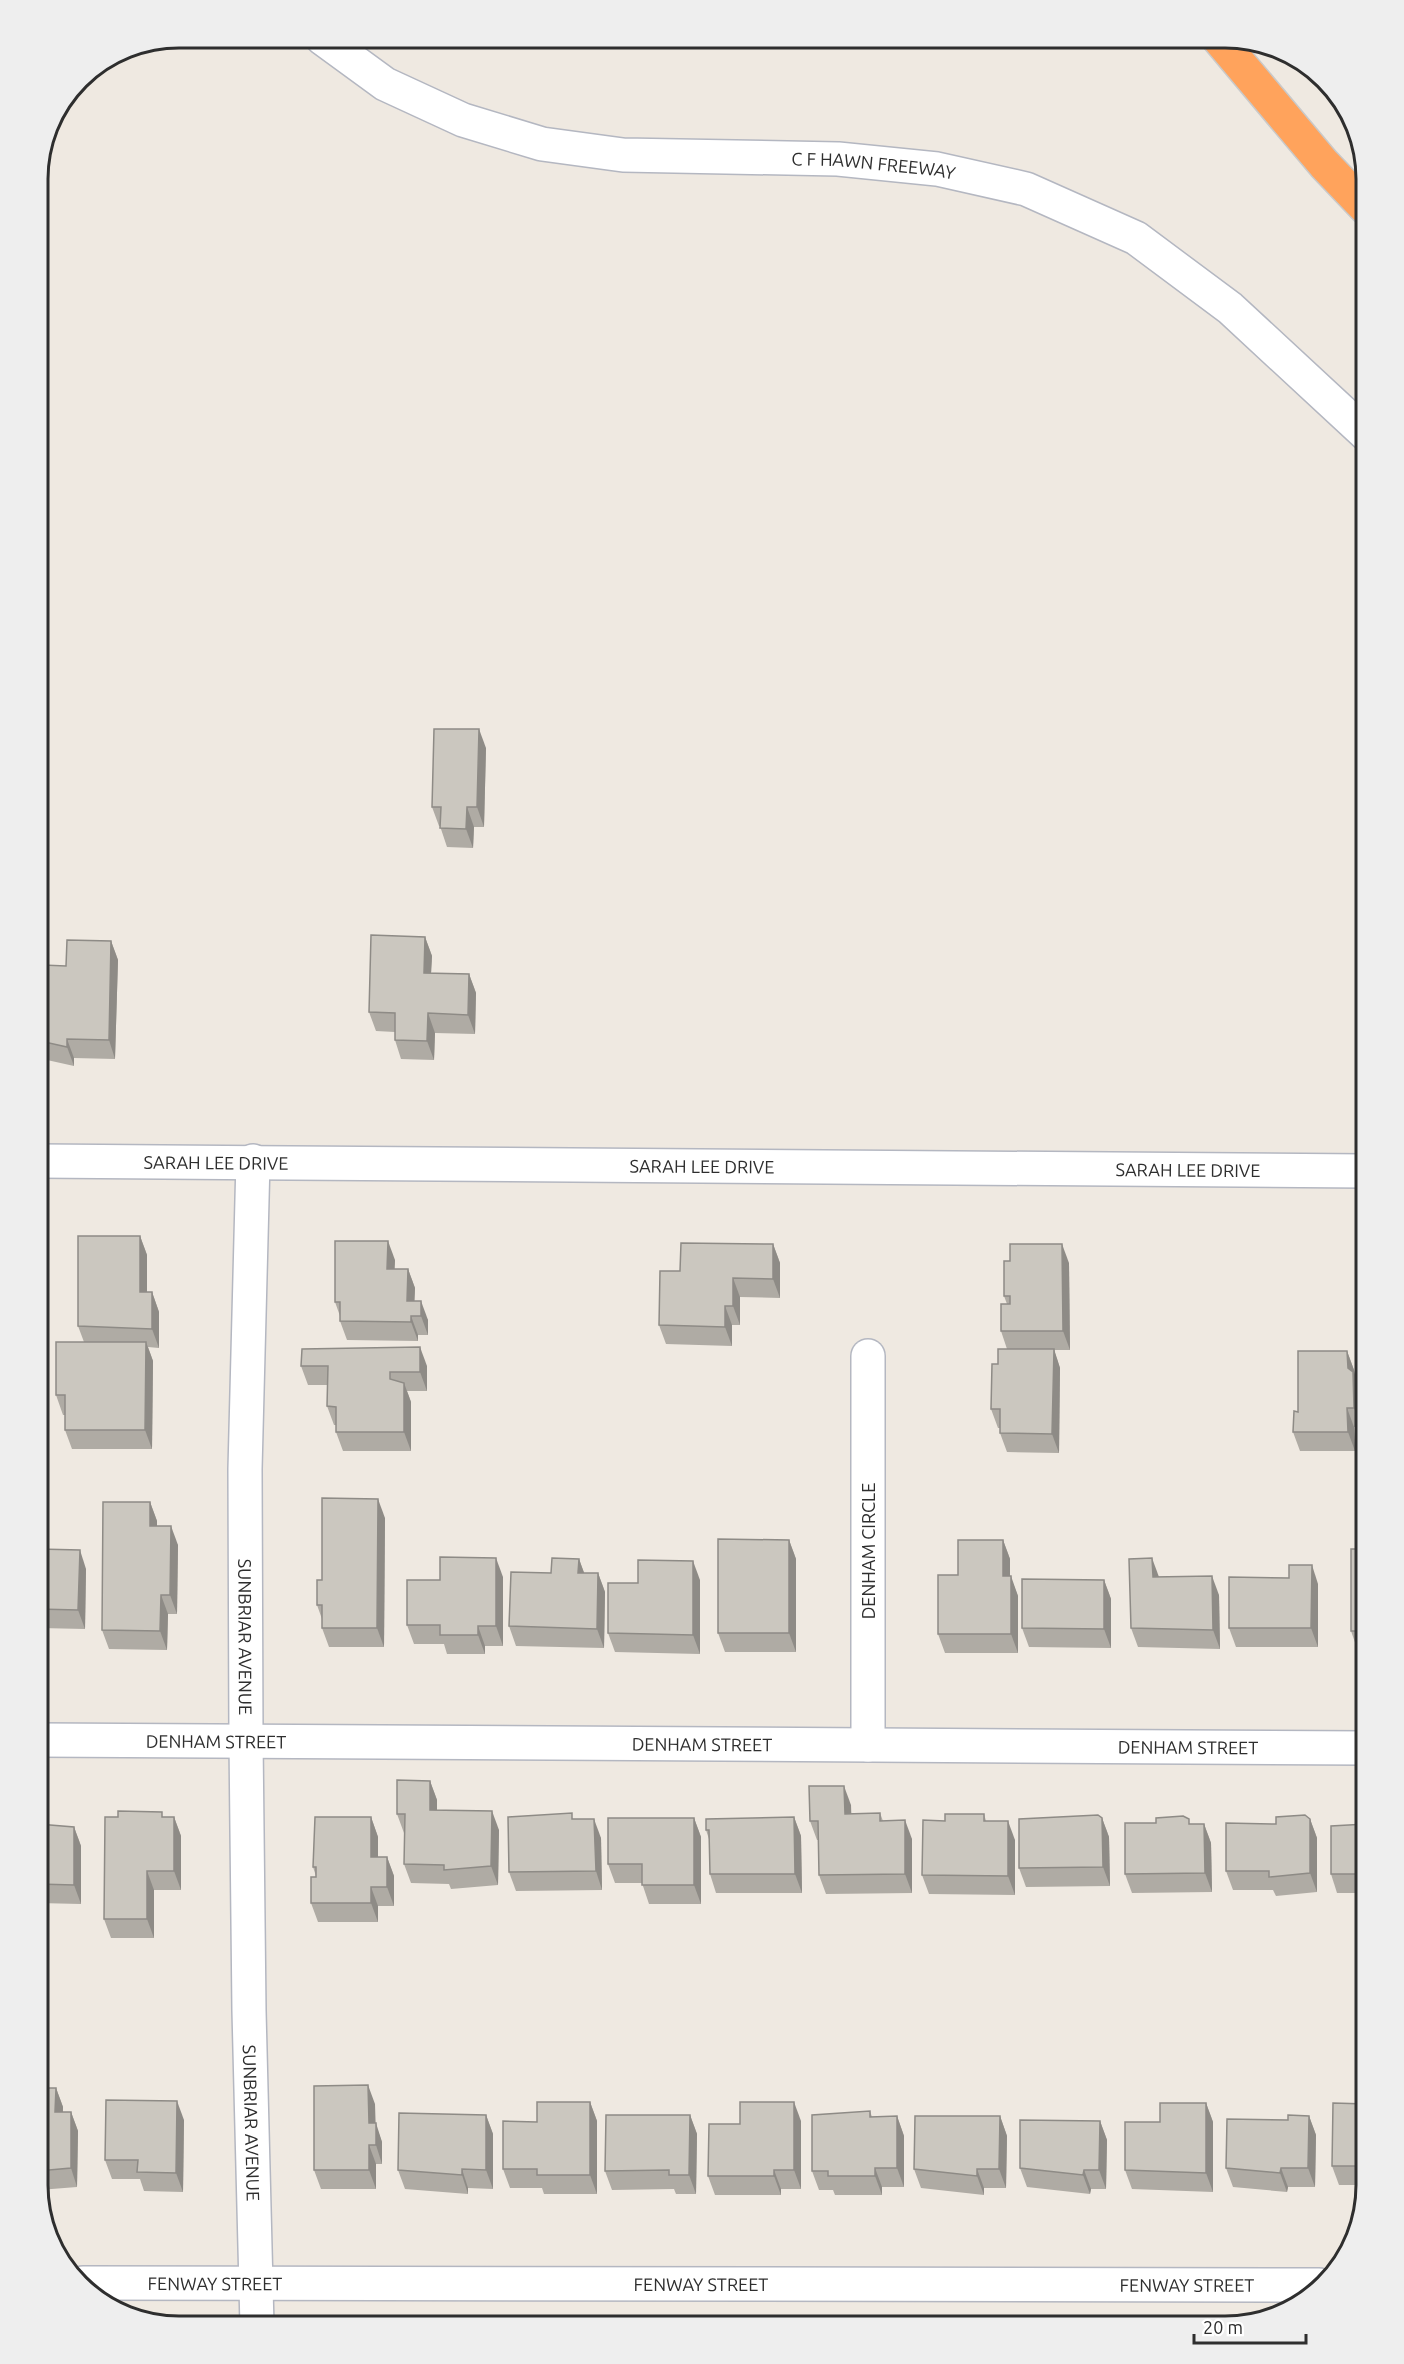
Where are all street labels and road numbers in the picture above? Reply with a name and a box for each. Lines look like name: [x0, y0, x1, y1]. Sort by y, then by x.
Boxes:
street label: C F HAWN FREEWAY: [791, 148, 958, 183]
street label: SARAH LEE DRIVE: [143, 1152, 289, 1173]
street label: SARAH LEE DRIVE: [629, 1155, 774, 1177]
street label: SARAH LEE DRIVE: [1115, 1159, 1260, 1180]
street label: DENHAM CIRCLE: [858, 1483, 878, 1619]
street label: SUNBRIAR AVENUE: [235, 1559, 256, 1715]
street label: DENHAM STREET: [146, 1731, 286, 1751]
street label: DENHAM STREET: [632, 1734, 772, 1754]
street label: DENHAM STREET: [1118, 1737, 1258, 1757]
street label: SUNBRIAR AVENUE: [240, 2044, 264, 2201]
street label: FENWAY STREET: [148, 2273, 282, 2293]
street label: FENWAY STREET: [634, 2274, 768, 2294]
street label: FENWAY STREET: [1120, 2275, 1254, 2295]

